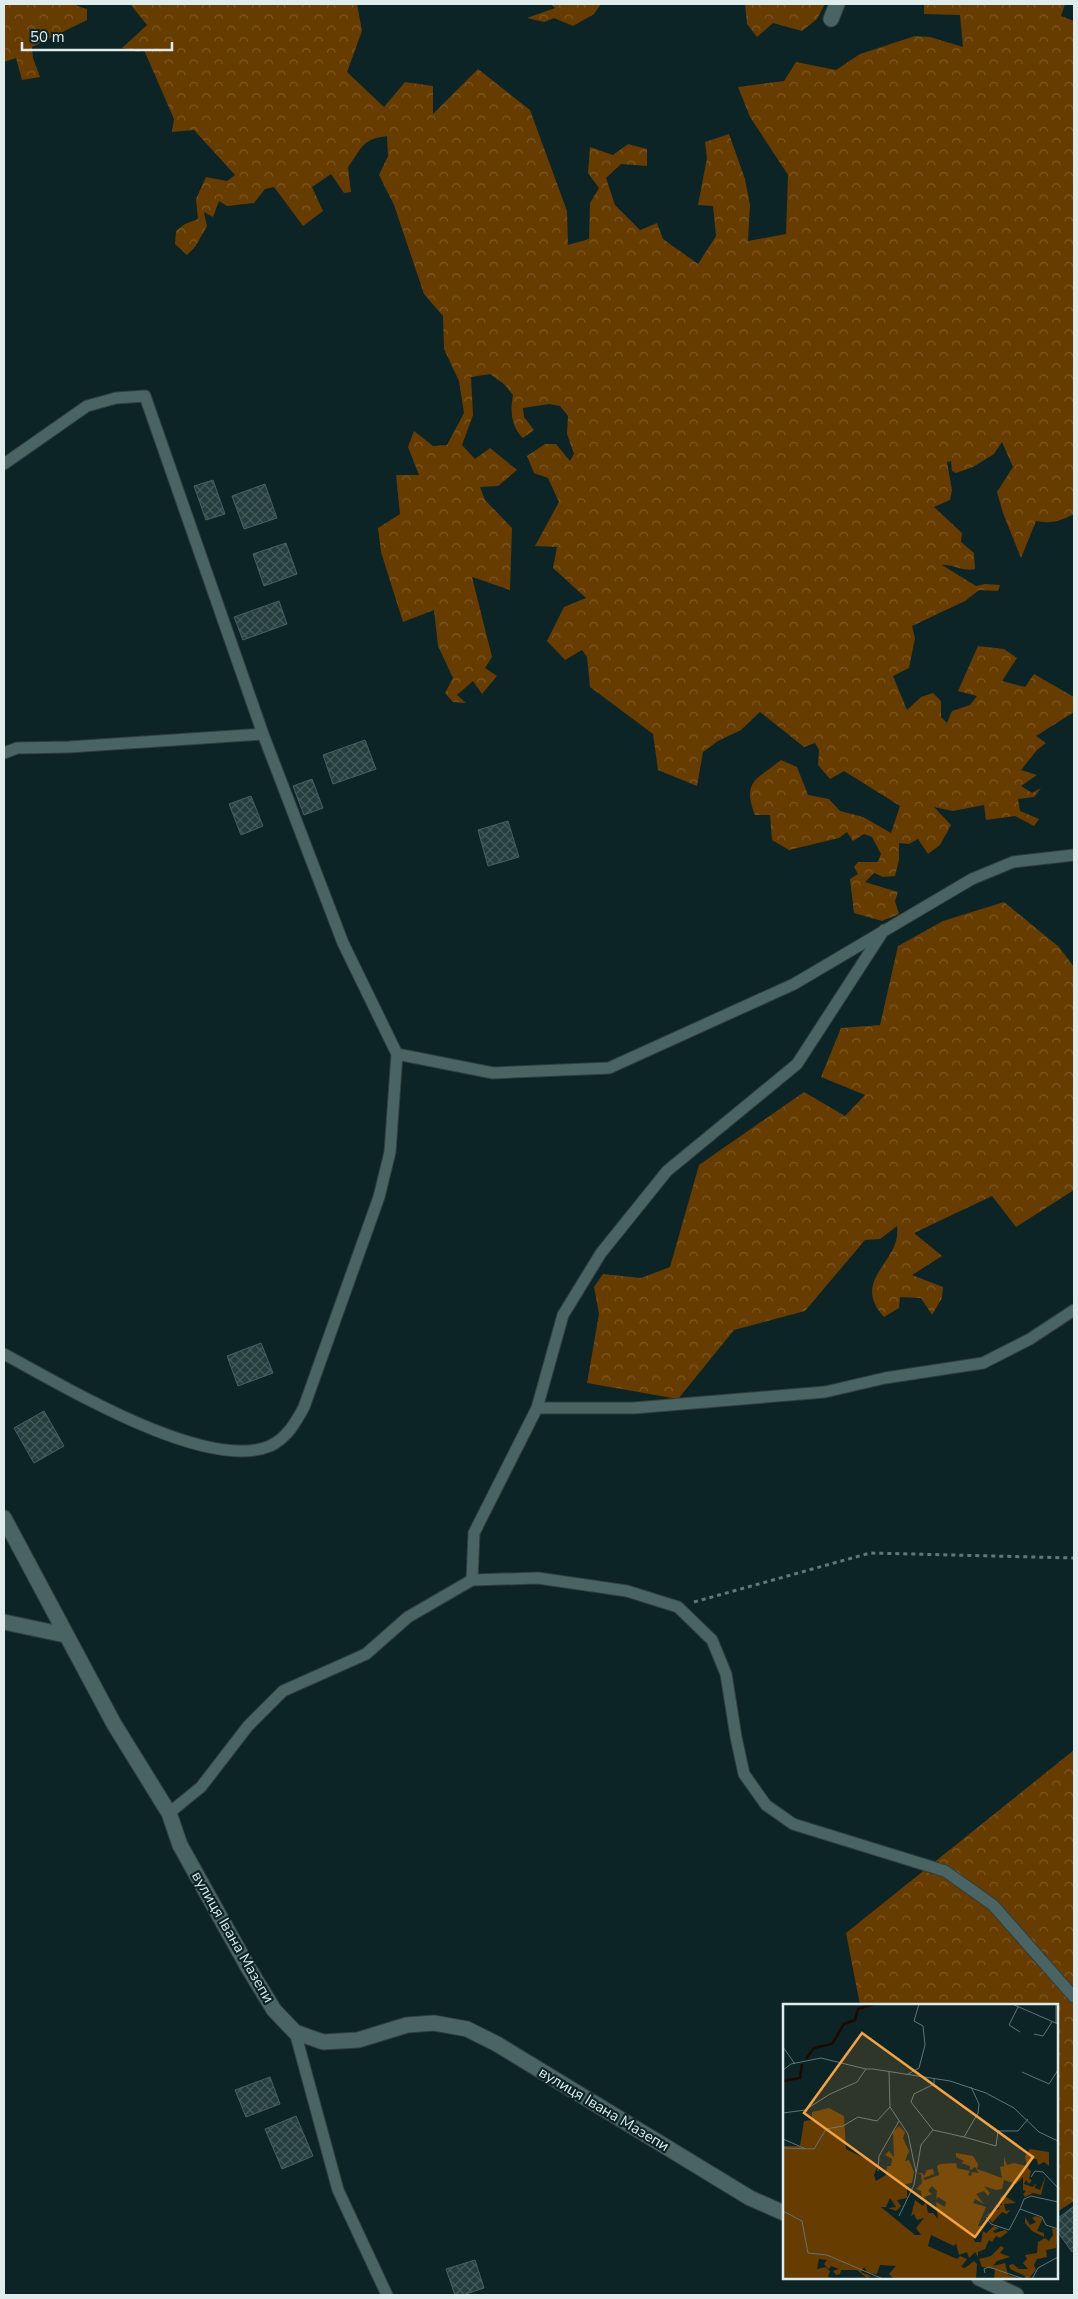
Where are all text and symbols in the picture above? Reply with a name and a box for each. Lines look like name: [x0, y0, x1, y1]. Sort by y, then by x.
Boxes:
scale bar: [22, 20, 172, 52]
text: 50 m: [30, 27, 65, 47]
street label: вулиця Івана Мазепи: [187, 1868, 279, 2006]
inset map: [783, 2004, 1058, 2279]
street label: вулиця Івана Мазепи: [535, 2062, 673, 2156]

